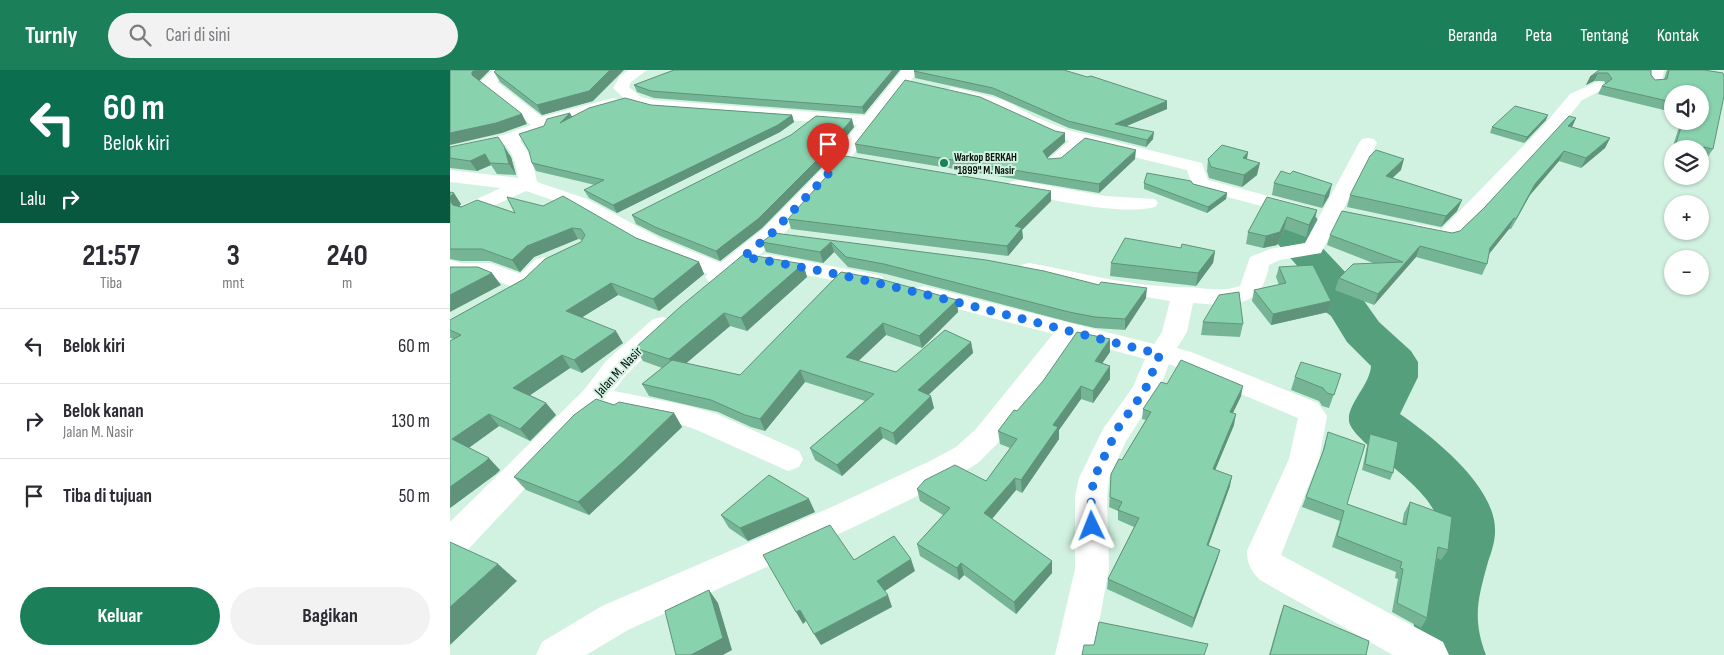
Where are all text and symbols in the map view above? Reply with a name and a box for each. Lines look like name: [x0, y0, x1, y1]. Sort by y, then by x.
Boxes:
search box: [108, 13, 458, 58]
text: Turnly: [25, 21, 78, 50]
icon: search: [126, 21, 154, 49]
text: Cari di sini: [166, 24, 230, 47]
text: Beranda: [1448, 25, 1497, 46]
text: Peta: [1525, 25, 1552, 46]
text: Tentang: [1580, 25, 1629, 46]
text: Kontak: [1657, 25, 1699, 46]
map controls: [1664, 85, 1709, 295]
button: sound: [1664, 85, 1709, 130]
text: 60 m: [103, 87, 165, 130]
icon: left: [20, 90, 85, 155]
pin: [807, 123, 849, 174]
text: Belok kiri: [103, 130, 170, 157]
icon: arrive: [814, 130, 842, 158]
button: layers: [1664, 140, 1709, 185]
place label: Warkop BERKAH "1899" M. Nasir: [954, 151, 1017, 177]
marker: Warkop BERKAH "1899" M. Nasir: [938, 157, 950, 169]
icon: right: [56, 185, 84, 213]
text: Lalu: [20, 188, 46, 211]
button: +: [1664, 195, 1709, 240]
text: 21:57: [82, 238, 140, 274]
text: 3: [227, 238, 240, 274]
text: 240: [327, 238, 368, 274]
button: −: [1664, 250, 1709, 295]
text: Tiba: [100, 274, 122, 293]
text: mnt: [222, 274, 244, 293]
text: m: [342, 274, 352, 293]
icon: left: [20, 332, 48, 360]
text: Belok kiri: [63, 335, 125, 358]
text: 60 m: [398, 335, 430, 358]
street label: Jalan M. Nasir: [590, 343, 646, 400]
text: Belok kanan: [63, 400, 144, 423]
icon: right: [20, 407, 48, 435]
text: 130 m: [392, 410, 430, 433]
text: Jalan M. Nasir: [63, 423, 134, 442]
icon: arrive: [20, 482, 48, 510]
text: Tiba di tujuan: [63, 485, 152, 508]
text: 50 m: [399, 485, 430, 508]
position arrow: [1065, 499, 1117, 551]
button: Keluar: [20, 587, 220, 645]
button: Bagikan: [230, 587, 430, 645]

